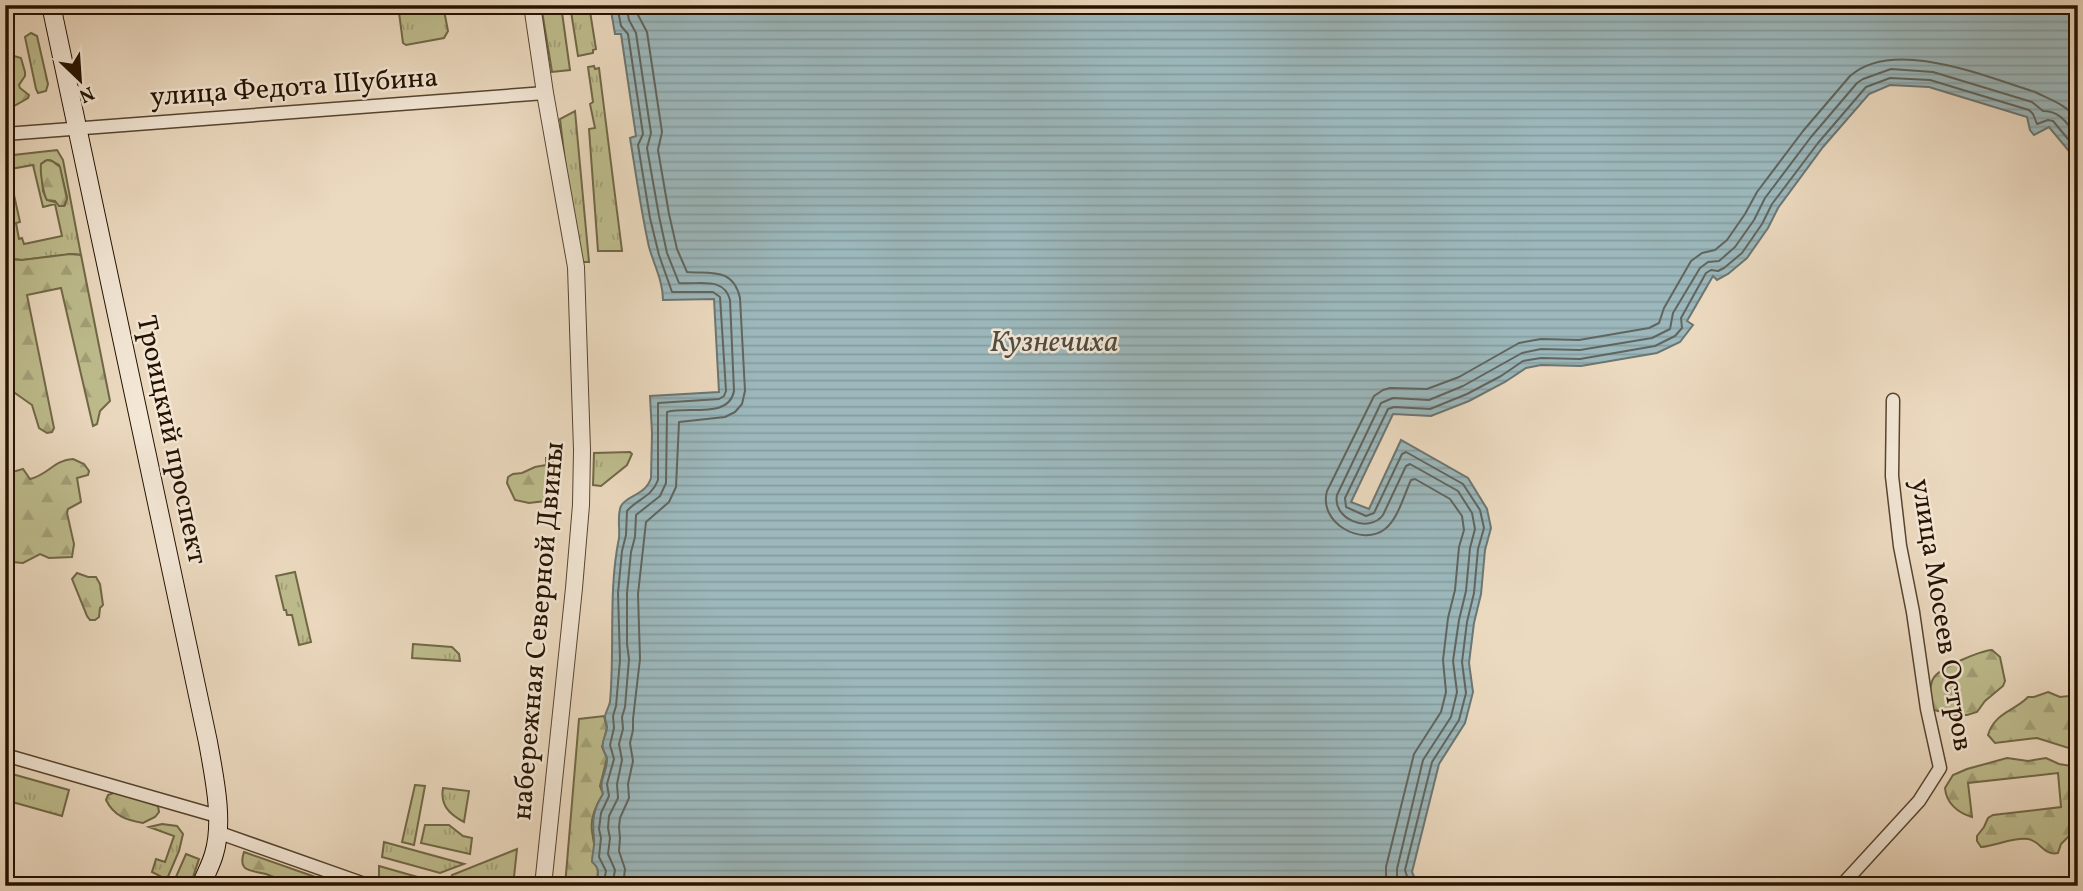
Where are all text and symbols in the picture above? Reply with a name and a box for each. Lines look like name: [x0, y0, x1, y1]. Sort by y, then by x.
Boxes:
north arrow: [46, 46, 116, 116]
street label: улица Федота Шубина: [148, 58, 440, 118]
text: N: [74, 79, 98, 108]
street label: Троицкий проспект: [126, 312, 216, 568]
water label: Кузнечиха: [990, 322, 1118, 364]
street label: набережная Северной Двины: [503, 440, 575, 822]
street label: улица Мосеев Остров: [1900, 476, 1982, 754]

